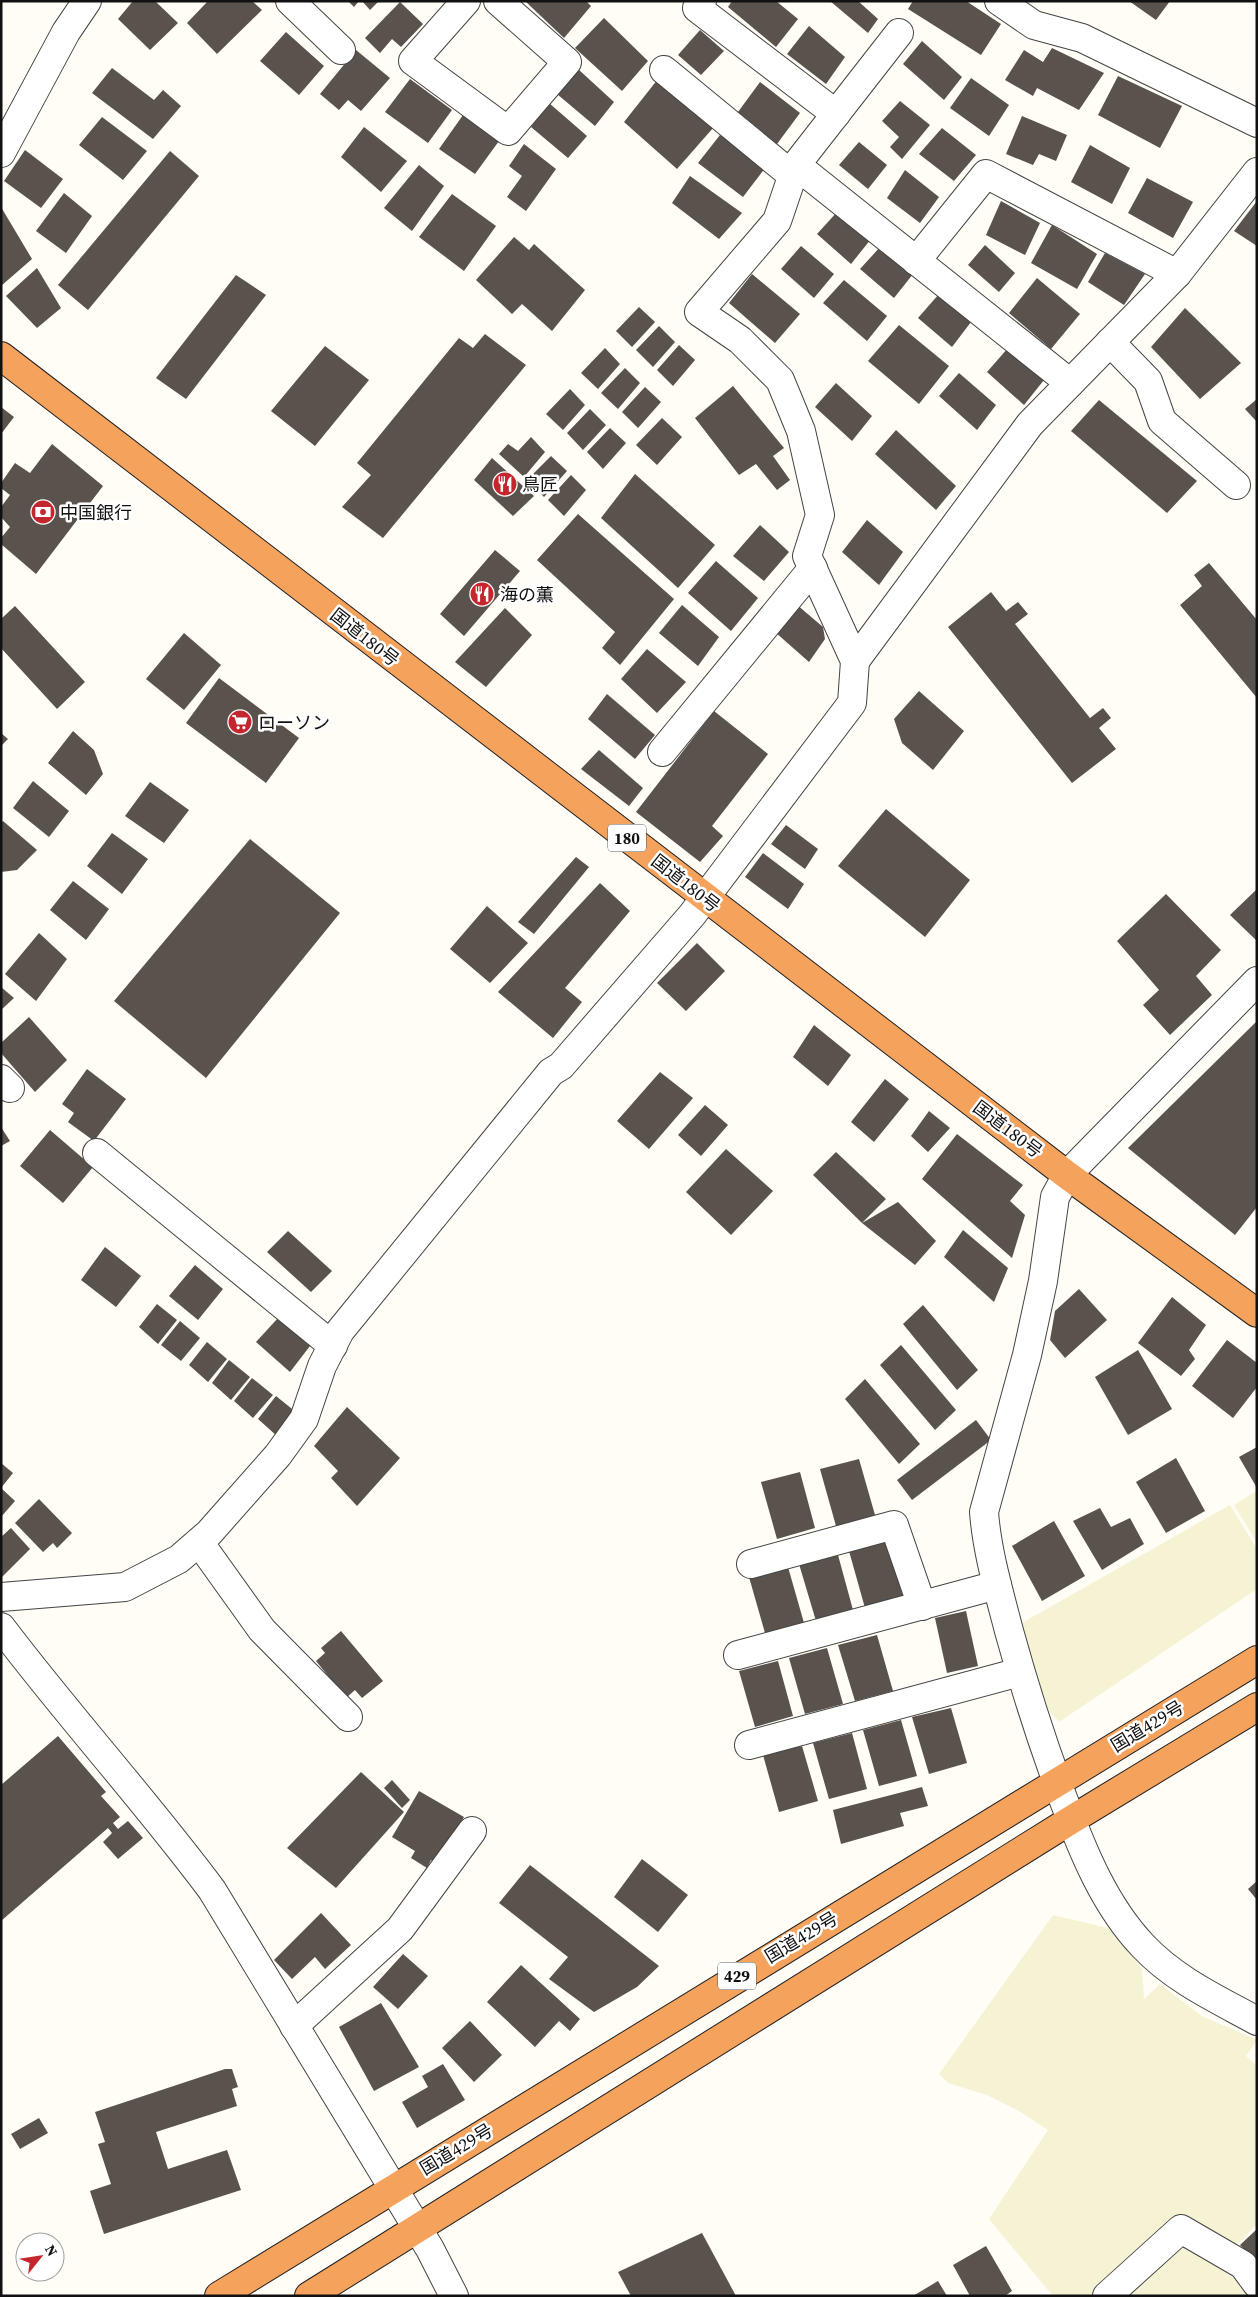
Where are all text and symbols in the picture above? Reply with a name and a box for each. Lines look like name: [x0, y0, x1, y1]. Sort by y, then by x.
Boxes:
restaurant icon: 鳥匠: [492, 471, 518, 497]
place label: 鳥匠: [522, 472, 558, 497]
bank icon: 中国銀行: [30, 499, 56, 525]
place label: 中国銀行: [60, 500, 132, 525]
restaurant icon: 海の薫: [469, 581, 495, 607]
place label: 海の薫: [500, 582, 554, 607]
street label: 国道180号: [325, 602, 405, 672]
supermarket icon: ローソン: [227, 709, 253, 735]
place label: ローソン: [258, 710, 330, 735]
road number: 180: [608, 824, 646, 851]
street label: 国道180号: [646, 848, 726, 918]
street label: 国道180号: [968, 1095, 1048, 1163]
street label: 国道429号: [1106, 1694, 1188, 1758]
street label: 国道429号: [760, 1905, 842, 1969]
road number: 429: [718, 1962, 756, 1990]
street label: 国道429号: [415, 2117, 497, 2181]
north arrow: [15, 2232, 65, 2282]
text: N: [40, 2241, 62, 2260]

